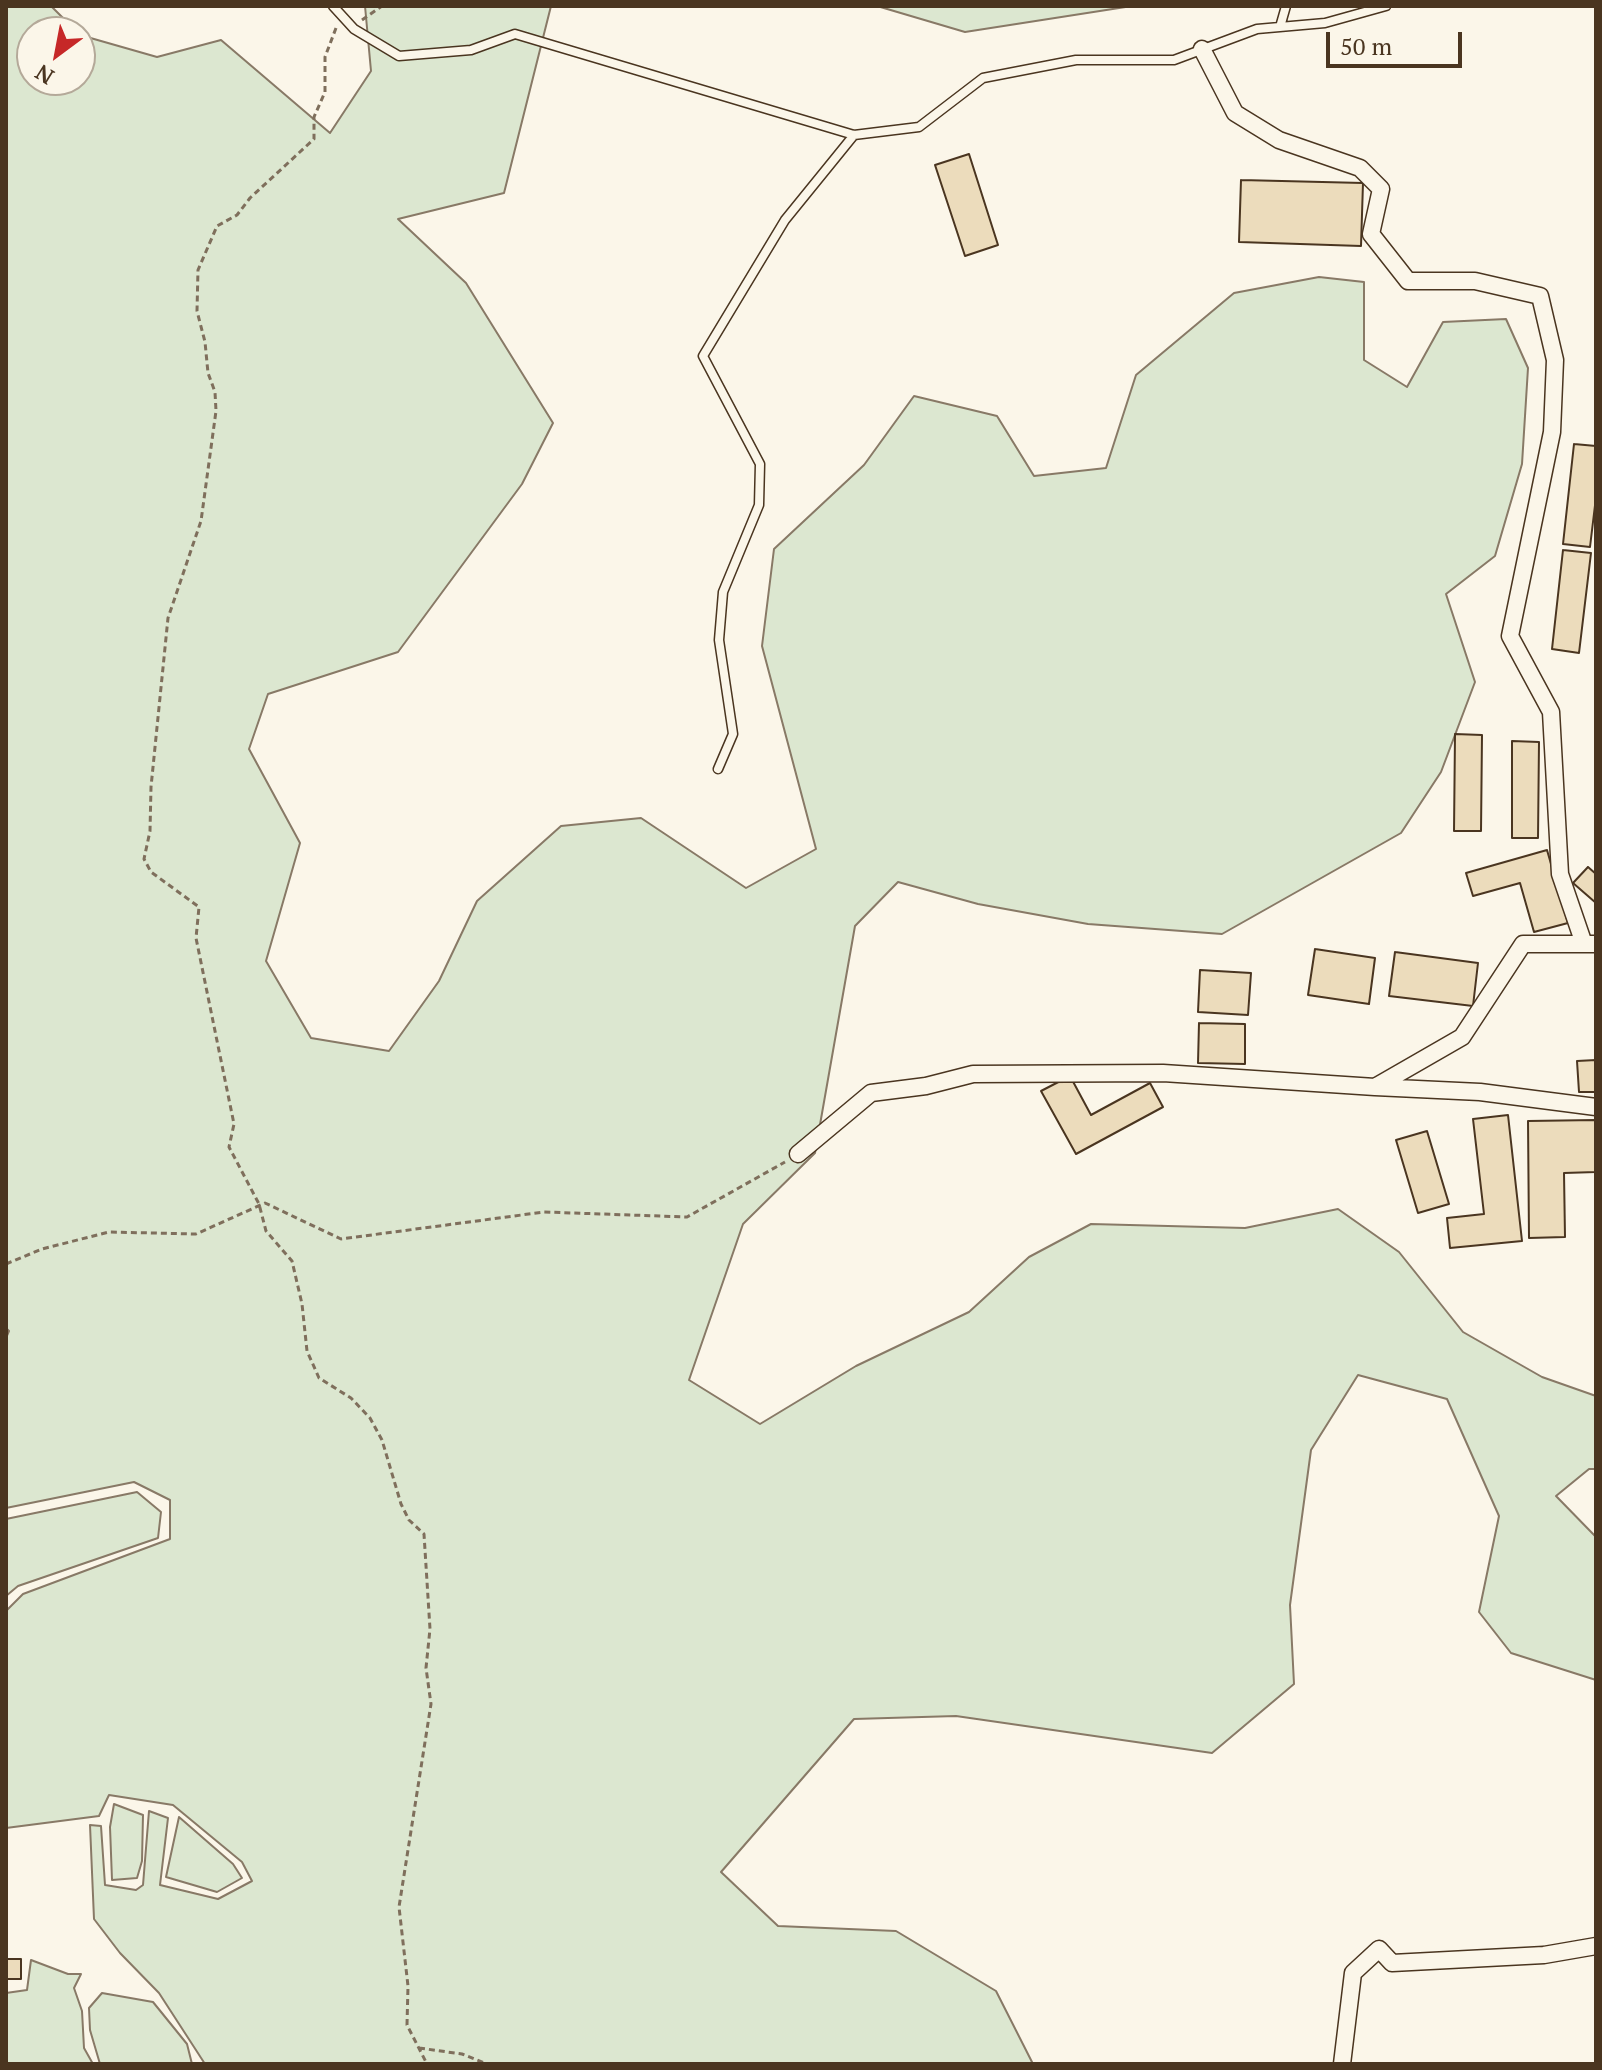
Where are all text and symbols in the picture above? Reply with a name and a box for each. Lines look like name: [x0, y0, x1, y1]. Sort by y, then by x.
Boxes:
north arrow: [16, 16, 96, 96]
scale bar: [1330, 16, 1466, 66]
text: 50 m: [1340, 30, 1392, 62]
text: N: [29, 58, 59, 92]

